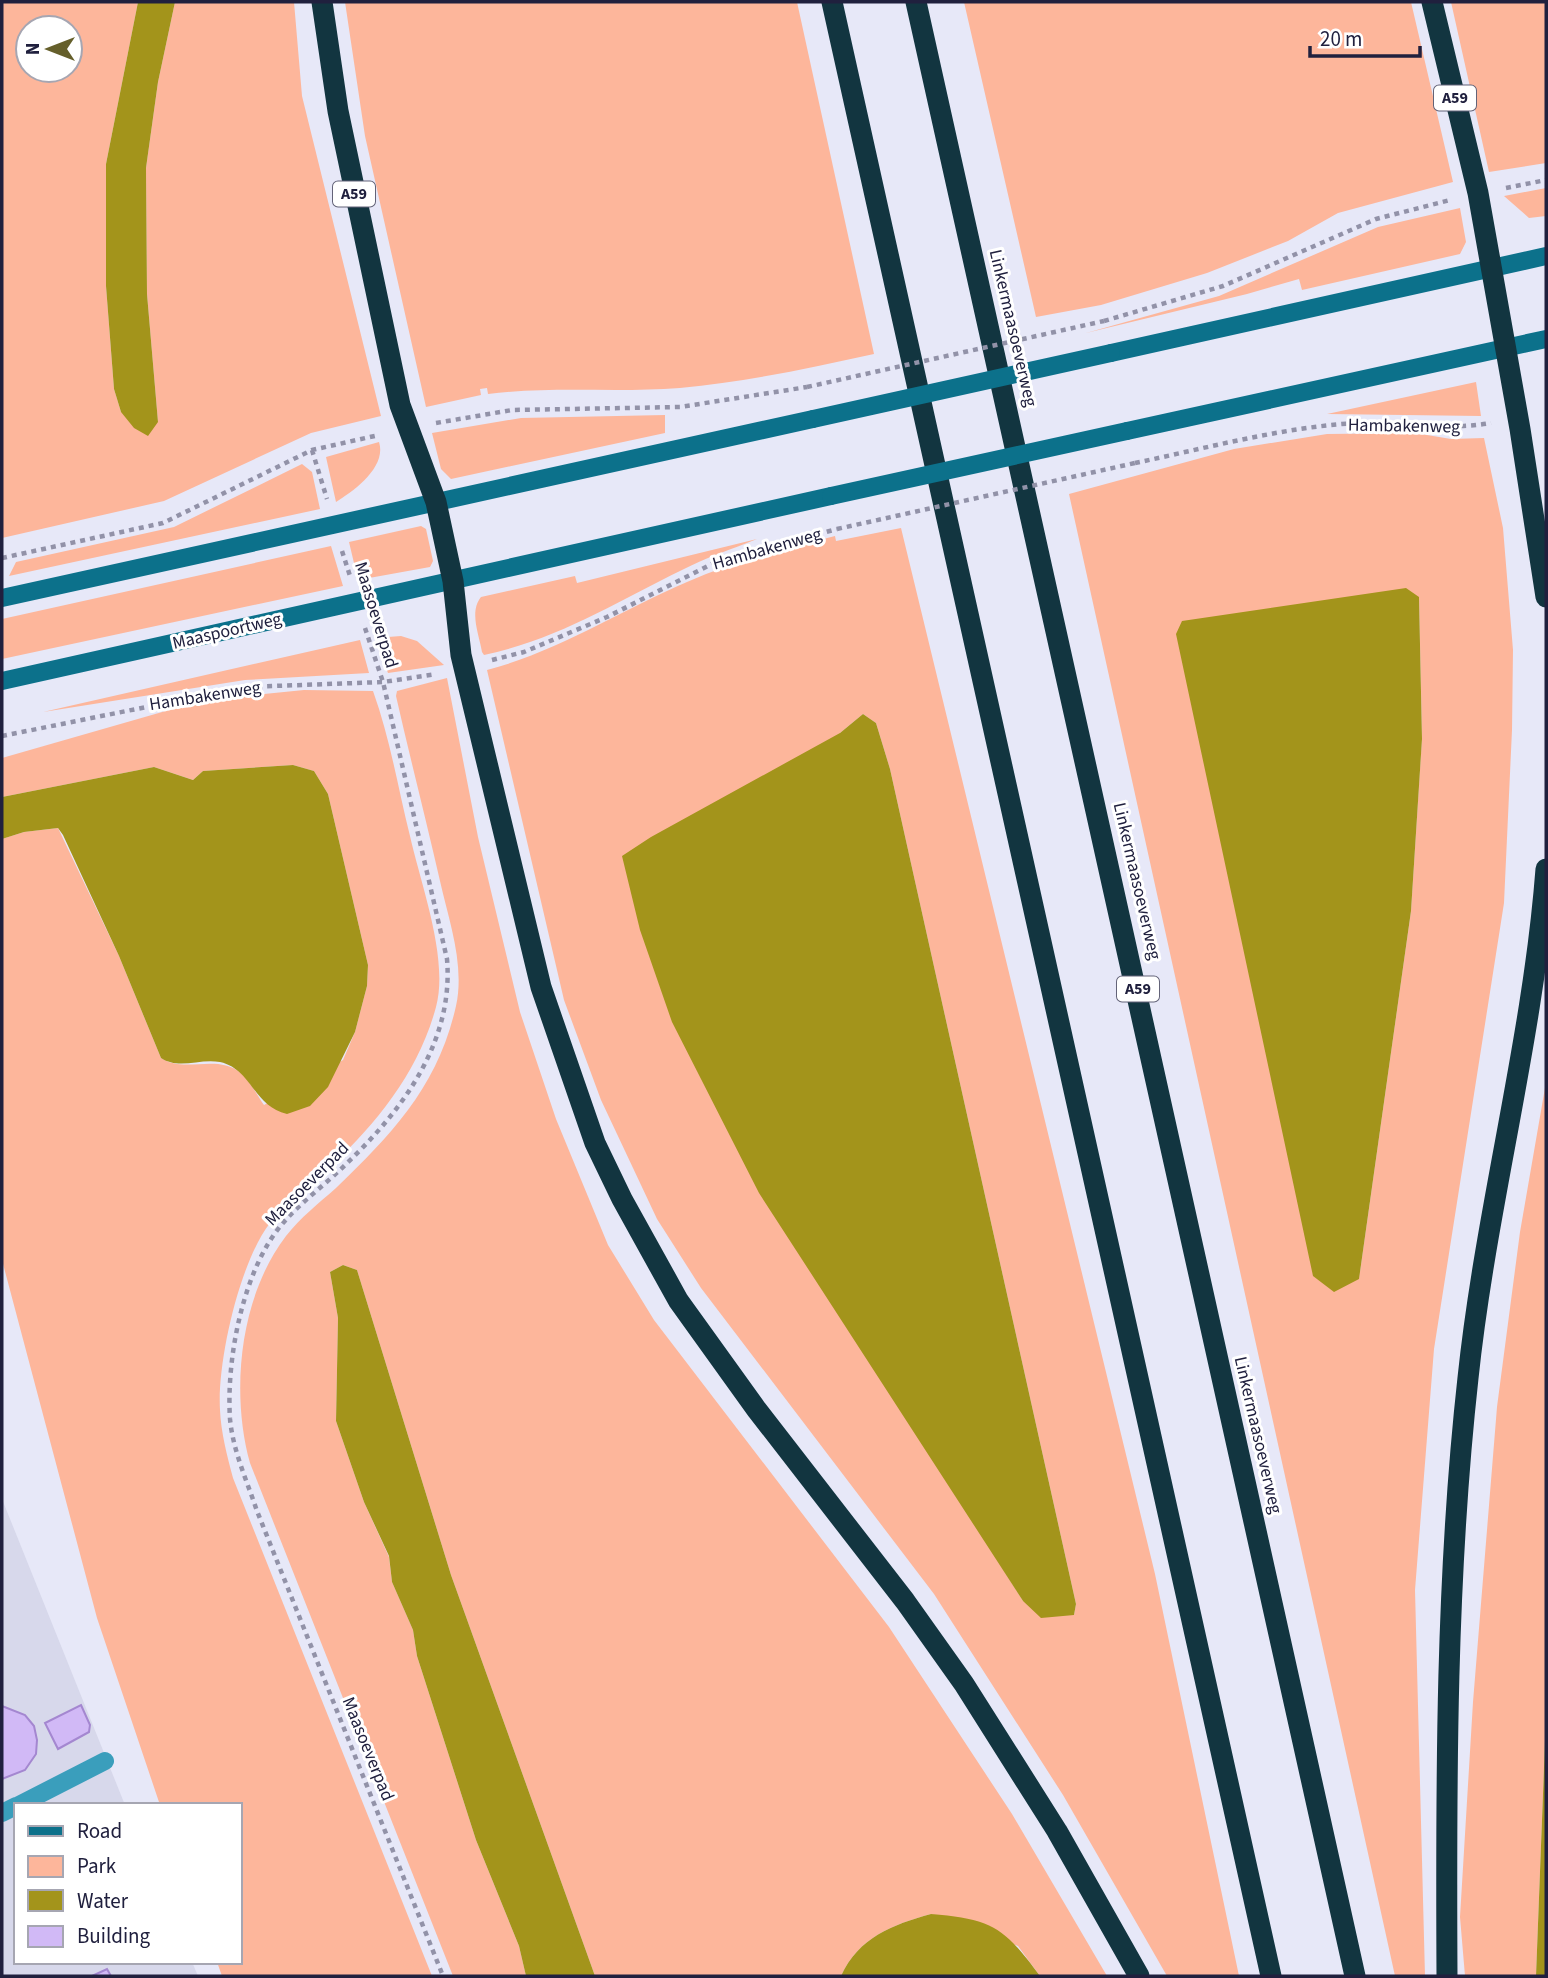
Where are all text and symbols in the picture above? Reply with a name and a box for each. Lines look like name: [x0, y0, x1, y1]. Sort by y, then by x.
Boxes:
north arrow: [14, 14, 84, 84]
scale bar: [1310, 14, 1420, 58]
text: 20 m: [1320, 24, 1362, 54]
text: N: [20, 43, 47, 55]
road number: A59: [1434, 86, 1476, 110]
road number: A59: [333, 182, 375, 206]
street label: Linkermaasoeverweg: [983, 247, 1043, 409]
street label: Hambakenweg: [1348, 413, 1460, 439]
street label: Hambakenweg: [709, 521, 825, 577]
street label: Maasoeverpad: [348, 559, 404, 671]
street label: Maaspoortweg: [170, 606, 284, 656]
street label: Hambakenweg: [147, 675, 263, 717]
street label: Linkermaasoeverweg: [1107, 800, 1167, 962]
road number: A59: [1117, 976, 1159, 1001]
street label: Maasoeverpad: [259, 1136, 355, 1232]
street label: Linkermaasoeverweg: [1228, 1354, 1288, 1516]
street label: Maasoeverpad: [336, 1693, 400, 1805]
legend: [14, 1803, 242, 1964]
text: Road: [77, 1816, 122, 1846]
text: Park: [77, 1851, 117, 1881]
text: Water: [77, 1886, 129, 1916]
text: Building: [77, 1921, 151, 1951]

